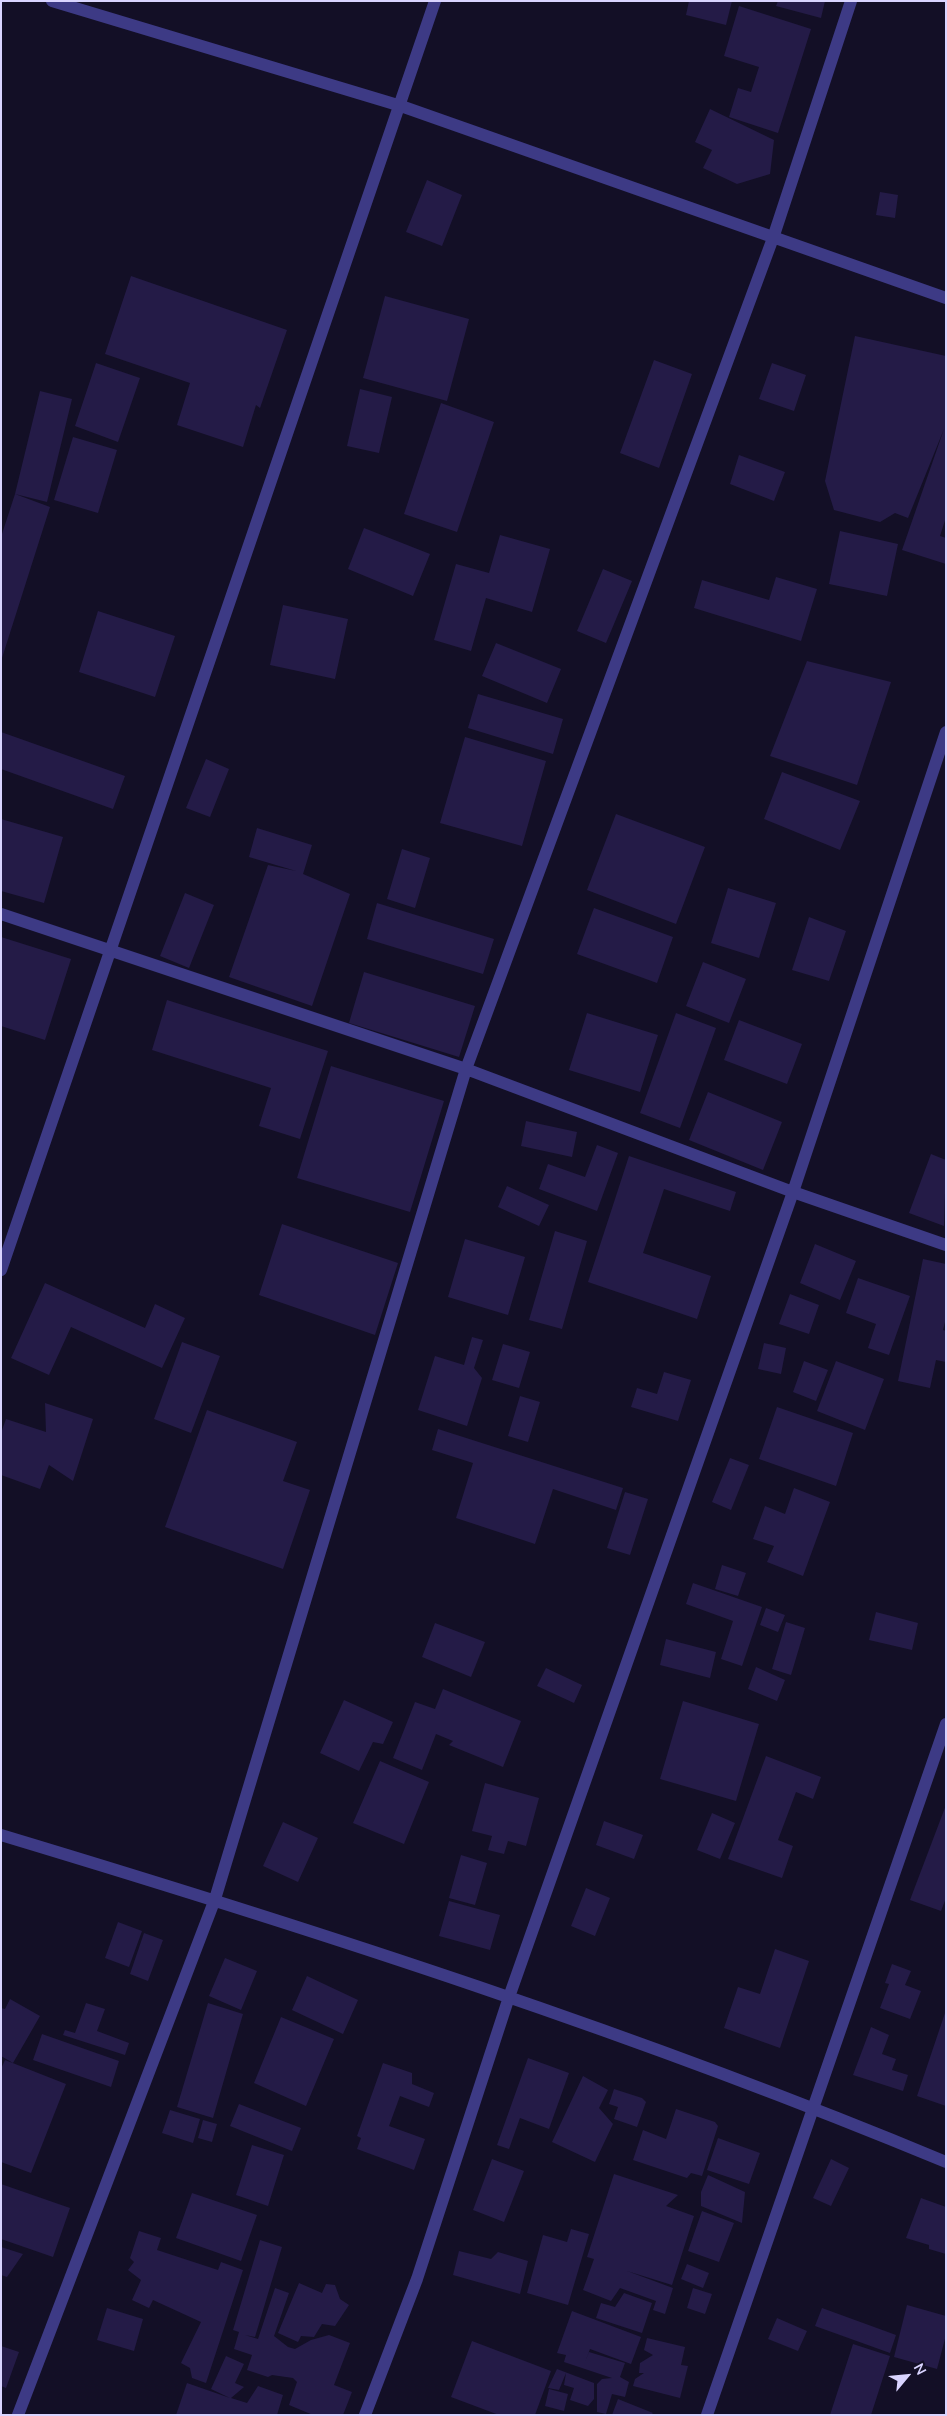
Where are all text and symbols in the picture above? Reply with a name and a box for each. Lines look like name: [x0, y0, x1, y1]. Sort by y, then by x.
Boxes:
north arrow: [882, 2351, 932, 2401]
text: N: [910, 2360, 931, 2378]

